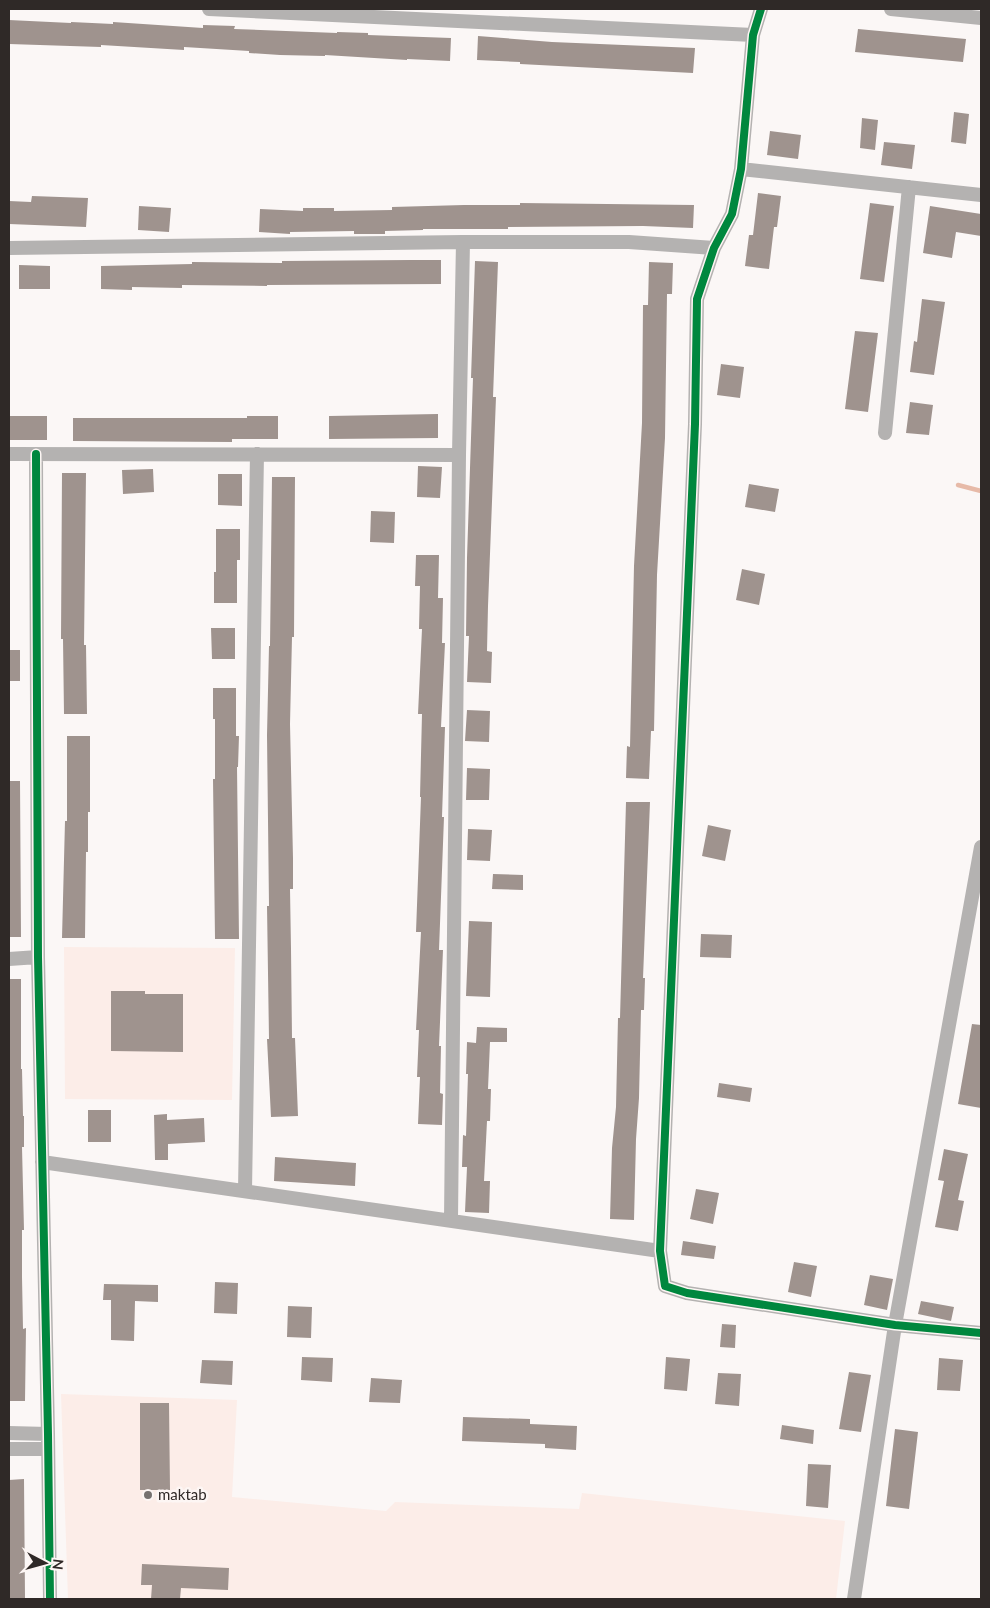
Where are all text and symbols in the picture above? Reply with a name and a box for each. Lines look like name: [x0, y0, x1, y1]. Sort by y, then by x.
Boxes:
place label: maktab: [158, 1485, 207, 1503]
marker: maktab: [142, 1489, 154, 1501]
north arrow: [20, 1538, 70, 1588]
text: N: [49, 1558, 67, 1571]

